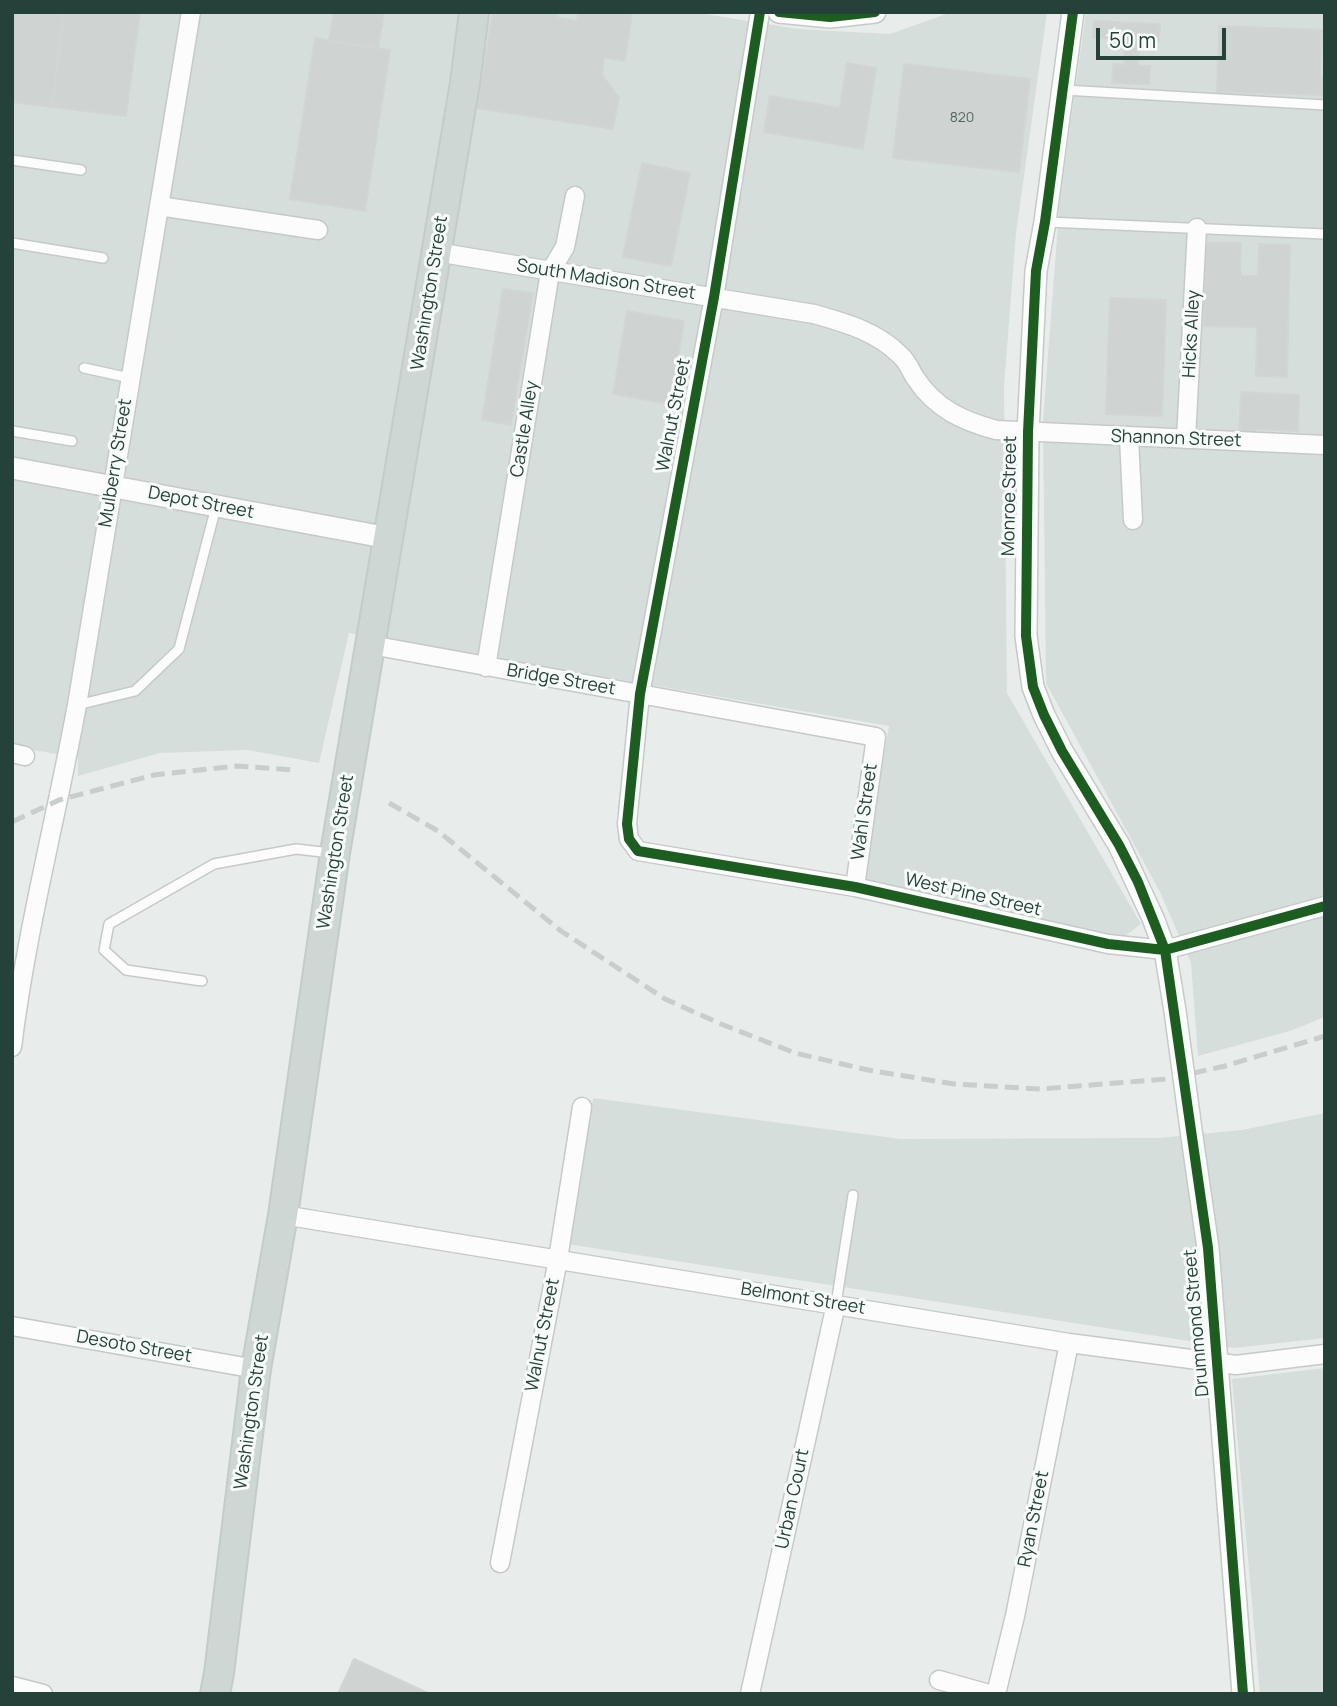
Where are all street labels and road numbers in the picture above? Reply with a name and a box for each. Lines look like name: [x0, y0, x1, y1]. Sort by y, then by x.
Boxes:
street label: Washington Street: [407, 214, 453, 372]
street label: South Madison Street: [515, 255, 697, 305]
street label: Hicks Alley: [1179, 290, 1205, 378]
street label: Walnut Street: [652, 356, 696, 474]
street label: Castle Alley: [507, 379, 543, 479]
street label: Mulberry Street: [95, 397, 137, 529]
street label: Shannon Street: [1110, 426, 1242, 452]
street label: Monroe Street: [998, 436, 1022, 556]
street label: Depot Street: [146, 482, 256, 524]
street label: Bridge Street: [505, 660, 617, 700]
street label: Wahl Street: [848, 762, 882, 862]
street label: Washington Street: [313, 773, 359, 931]
street label: West Pine Street: [903, 869, 1043, 921]
street label: Drummond Street: [1180, 1248, 1214, 1398]
street label: Walnut Street: [521, 1276, 565, 1394]
street label: Belmont Street: [739, 1278, 867, 1320]
street label: Desoto Street: [75, 1326, 193, 1368]
street label: Washington Street: [230, 1333, 274, 1491]
street label: Urban Court: [772, 1447, 814, 1551]
street label: Ryan Street: [1014, 1469, 1054, 1569]

